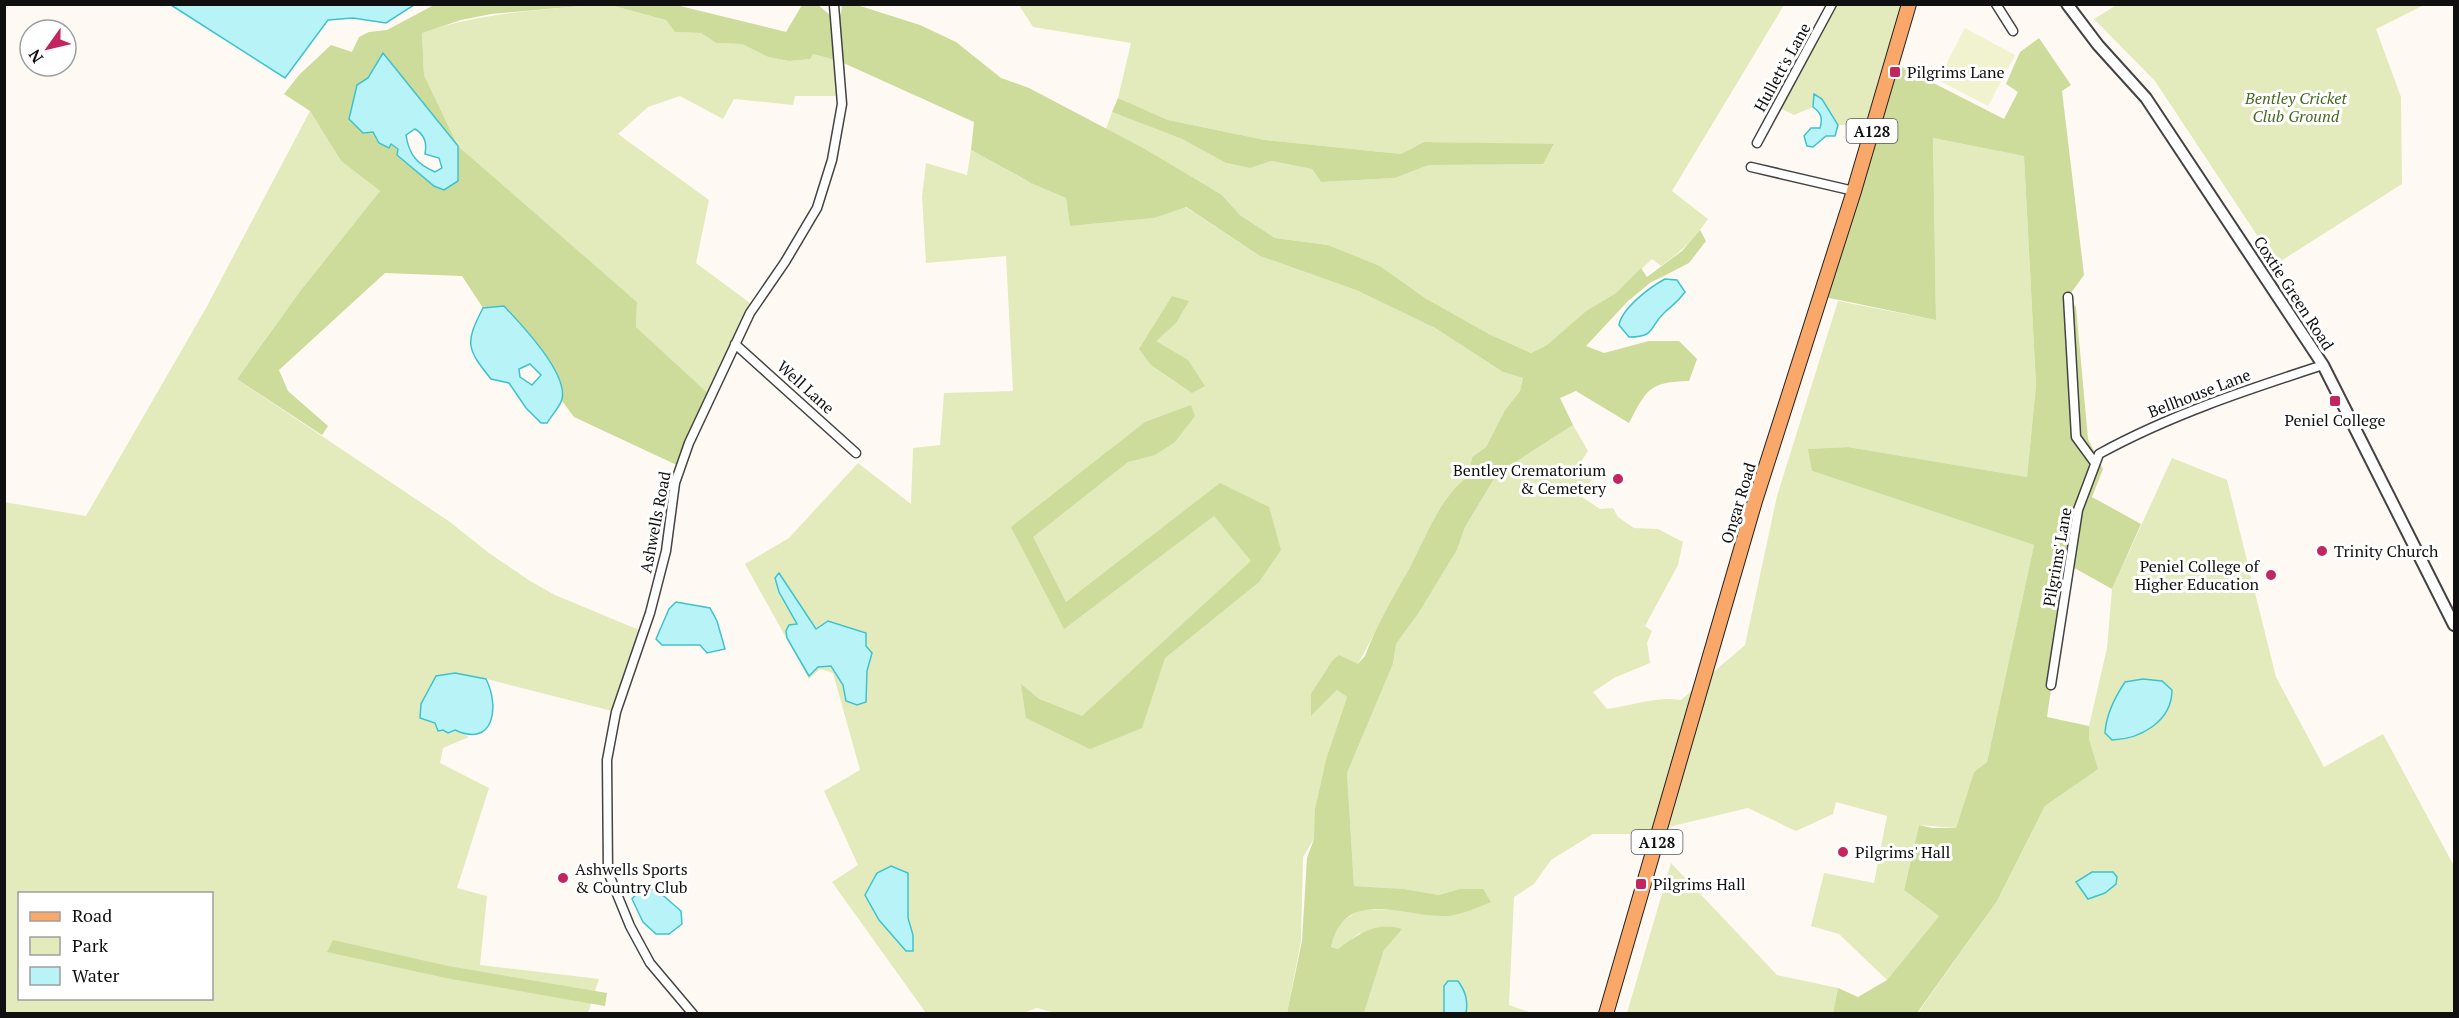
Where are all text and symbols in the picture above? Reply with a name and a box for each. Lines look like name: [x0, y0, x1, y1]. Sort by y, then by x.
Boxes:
north arrow: [18, 18, 78, 78]
street label: Hullett's Lane: [1749, 19, 1815, 115]
text: N: [23, 45, 48, 68]
place label: Pilgrims Lane: [1907, 61, 2005, 83]
marker: Pilgrims Lane: [1888, 65, 1902, 79]
park label: Bentley Cricket Club Ground: [2244, 87, 2348, 127]
road number: A128: [1846, 119, 1898, 143]
street label: Coxtie Green Road: [2249, 232, 2339, 354]
street label: Well Lane: [773, 355, 839, 419]
street label: Bellhouse Lane: [2145, 363, 2253, 423]
marker: Peniel College: [2328, 394, 2342, 408]
place label: Peniel College: [2284, 409, 2386, 431]
place label: Bentley Crematorium & Cemetery: [1453, 459, 1607, 499]
street label: Ongar Road: [1715, 460, 1761, 546]
street label: Ashwells Road: [634, 469, 676, 575]
marker: Bentley Crematorium & Cemetery: [1611, 472, 1625, 486]
street label: Pilgrims' Lane: [2037, 506, 2077, 608]
place label: Trinity Church: [2334, 540, 2439, 562]
marker: Trinity Church: [2315, 544, 2329, 558]
place label: Peniel College of Higher Education: [2135, 555, 2261, 595]
marker: Peniel College of Higher Education: [2264, 568, 2278, 582]
road number: A128: [1632, 830, 1682, 854]
place label: Pilgrims' Hall: [1855, 841, 1951, 863]
marker: Pilgrims' Hall: [1836, 845, 1850, 859]
place label: Ashwells Sports & Country Club: [575, 858, 688, 898]
marker: Ashwells Sports & Country Club: [556, 871, 570, 885]
place label: Pilgrims Hall: [1653, 873, 1746, 895]
marker: Pilgrims Hall: [1634, 877, 1648, 891]
legend: [18, 892, 213, 1000]
text: Road: [72, 903, 112, 927]
text: Park: [72, 933, 109, 957]
text: Water: [72, 963, 119, 987]

